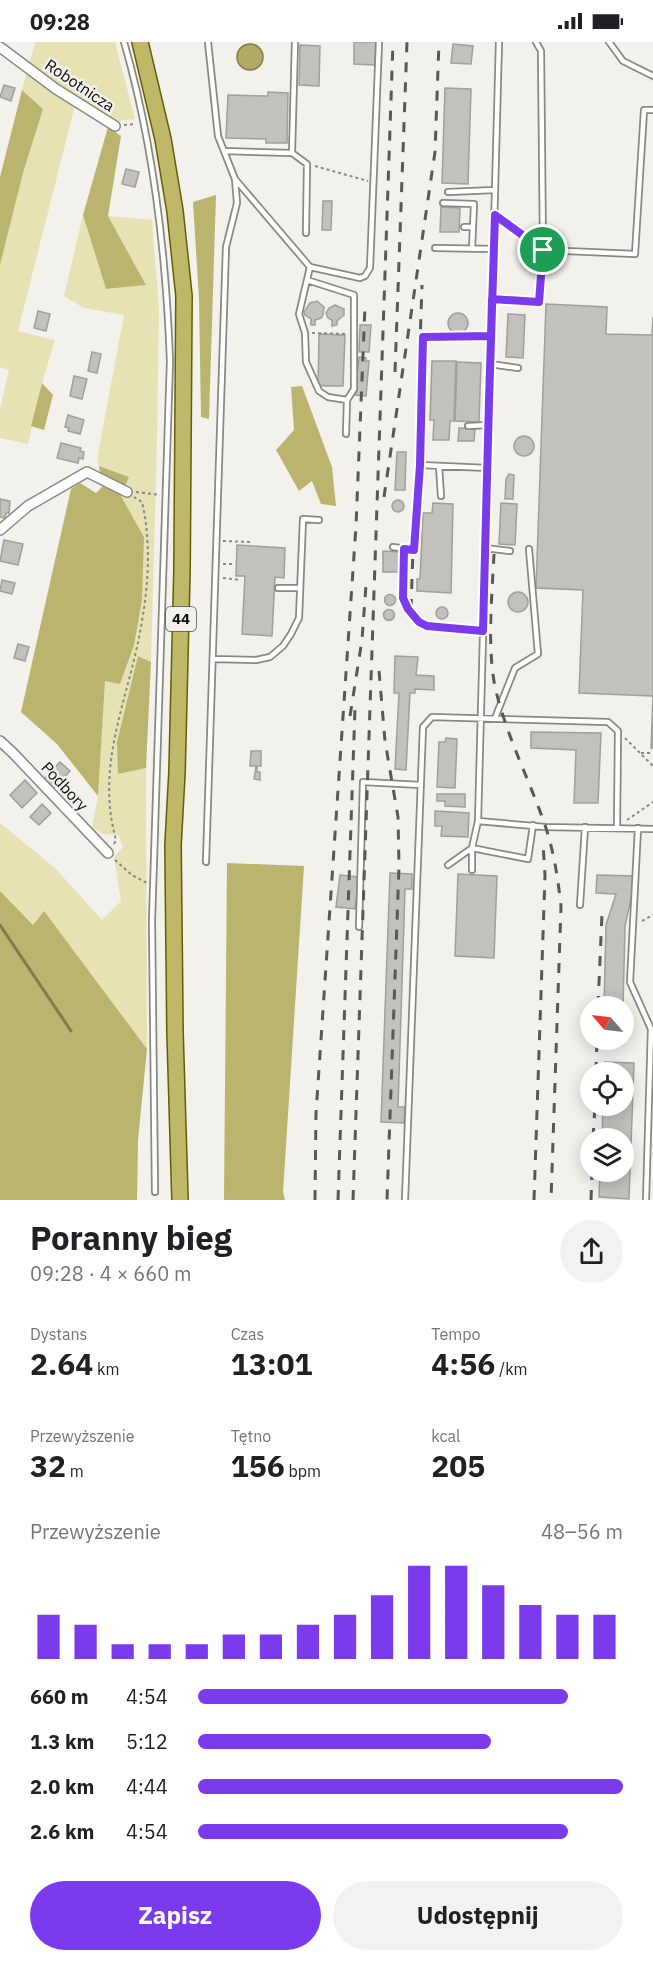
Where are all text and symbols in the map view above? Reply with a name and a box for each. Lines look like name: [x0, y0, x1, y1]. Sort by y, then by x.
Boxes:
text: 09:28: [30, 7, 90, 36]
street label: Robotnicza: [41, 54, 119, 116]
pin: [517, 224, 568, 275]
icon: arrive: [526, 233, 559, 266]
road number: 44: [166, 607, 196, 631]
street label: Podbory: [37, 757, 93, 815]
north arrow: [580, 996, 634, 1050]
map controls: [580, 996, 634, 1182]
button: locate: [580, 1062, 634, 1116]
button: layers: [580, 1128, 634, 1182]
text: Poranny bieg: [30, 1216, 232, 1259]
button: share: [560, 1220, 623, 1283]
text: 09:28 · 4 × 660 m: [30, 1260, 191, 1287]
text: Dystans: [30, 1324, 87, 1344]
text: Czas: [231, 1324, 264, 1344]
text: Tempo: [431, 1324, 480, 1344]
text: 2.64: [30, 1344, 93, 1383]
text: 13:01: [231, 1344, 313, 1383]
text: 4:56: [431, 1344, 495, 1383]
text: km: [93, 1359, 120, 1379]
text: /km: [495, 1359, 528, 1379]
text: Przewyższenie: [30, 1426, 135, 1446]
text: Tętno: [231, 1426, 271, 1446]
text: kcal: [431, 1426, 460, 1446]
text: 32: [30, 1446, 66, 1485]
text: 156: [231, 1446, 285, 1485]
text: 205: [431, 1446, 485, 1485]
text: m: [66, 1461, 84, 1481]
text: bpm: [285, 1461, 321, 1481]
text: Przewyższenie: [30, 1518, 161, 1545]
text: 48–56 m: [541, 1518, 623, 1545]
text: 660 m: [30, 1683, 89, 1710]
text: 4:54: [126, 1683, 168, 1710]
text: 1.3 km: [30, 1728, 94, 1755]
text: 5:12: [126, 1728, 168, 1755]
text: 2.0 km: [30, 1773, 94, 1800]
text: 4:44: [126, 1773, 168, 1800]
text: 2.6 km: [30, 1818, 94, 1845]
text: 4:54: [126, 1818, 168, 1845]
button: Zapisz: [30, 1881, 321, 1950]
button: Udostępnij: [333, 1881, 623, 1950]

